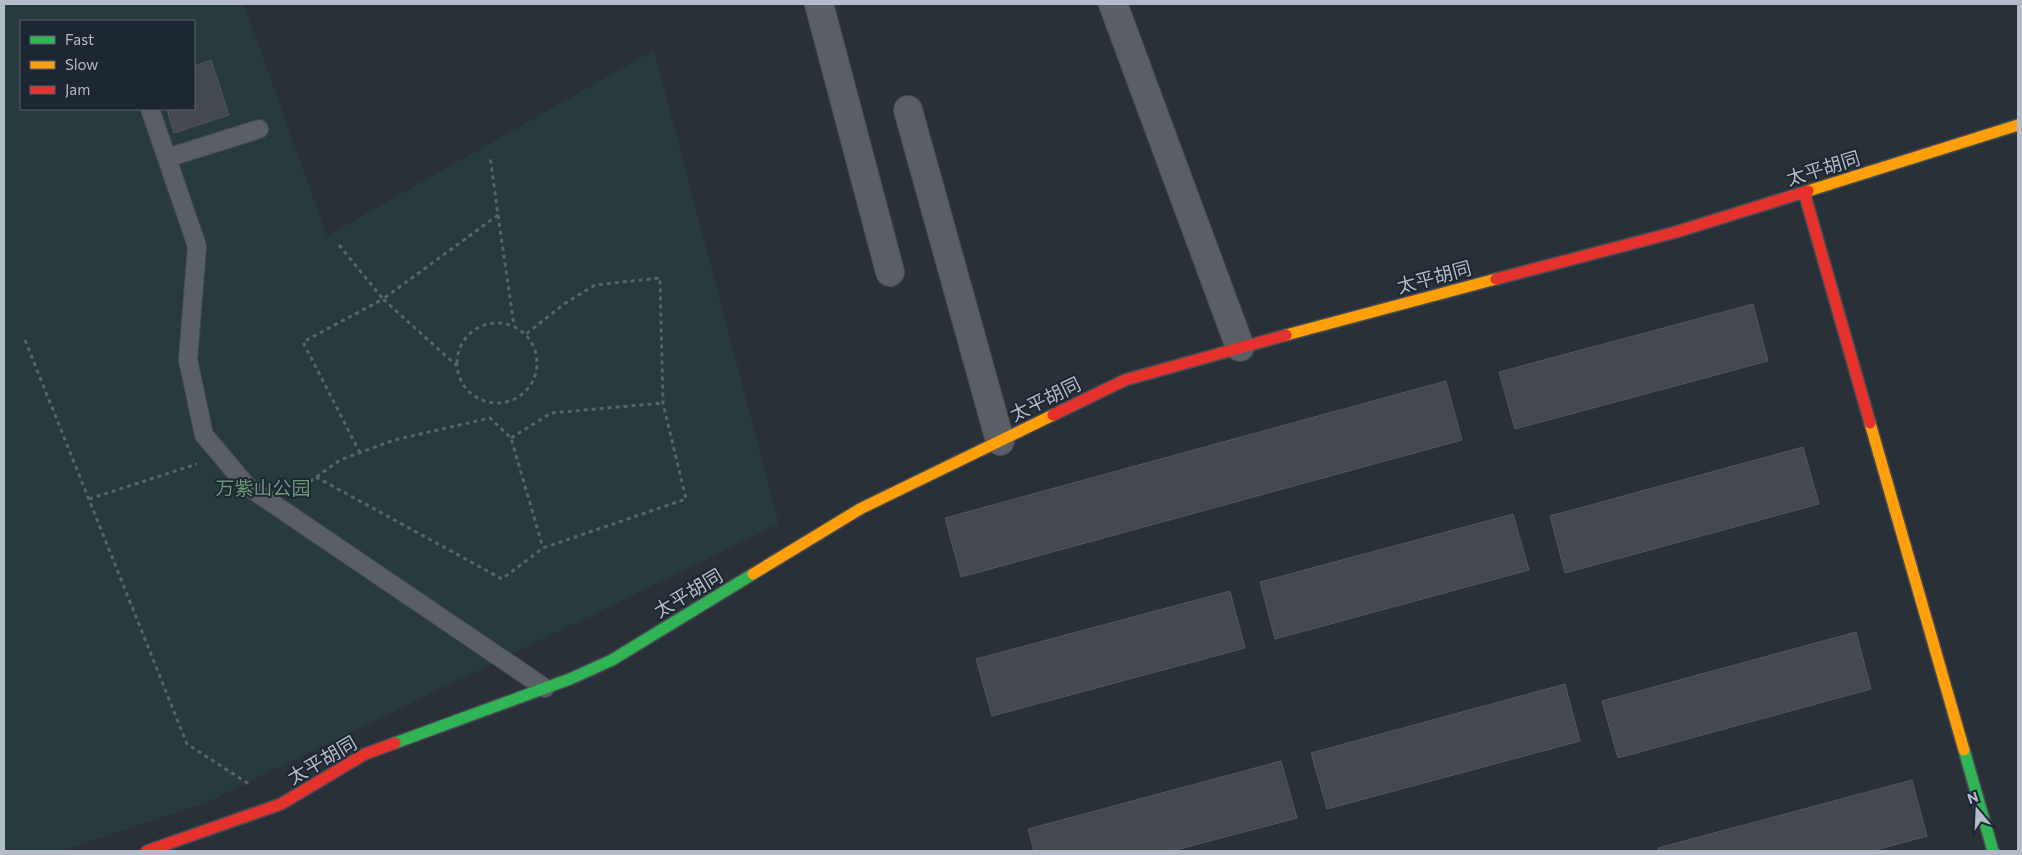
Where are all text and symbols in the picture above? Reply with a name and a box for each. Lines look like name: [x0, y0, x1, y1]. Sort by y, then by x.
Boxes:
legend: [20, 20, 195, 110]
text: Fast: [65, 30, 94, 48]
text: Slow: [65, 55, 98, 73]
text: Jam: [65, 80, 90, 98]
street label: 太平胡同: [1783, 145, 1863, 190]
street label: 太平胡同: [1394, 256, 1474, 297]
street label: 太平胡同: [1006, 372, 1084, 426]
park label: 万紫山公园: [215, 476, 311, 499]
street label: 太平胡同: [649, 563, 726, 622]
street label: 太平胡同: [283, 731, 360, 789]
north arrow: [1952, 785, 2002, 835]
text: N: [1965, 787, 1980, 807]

